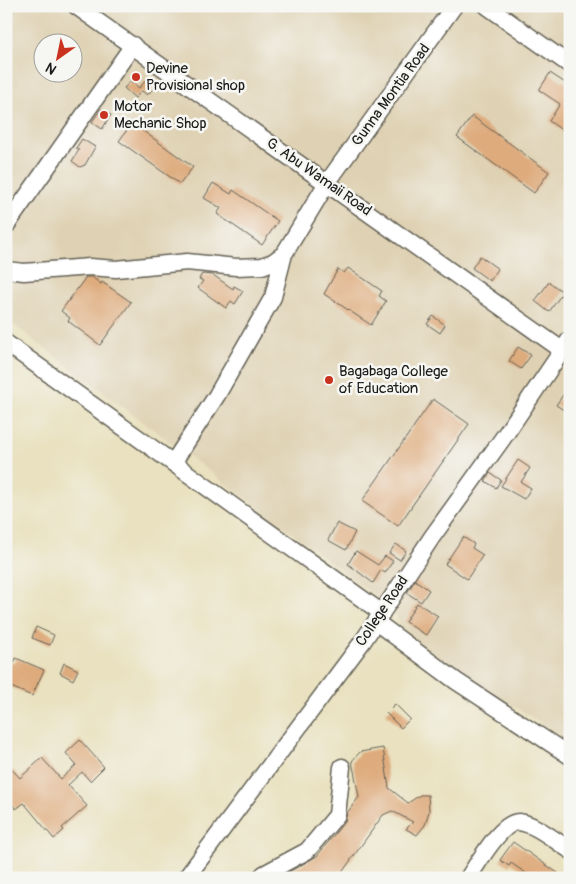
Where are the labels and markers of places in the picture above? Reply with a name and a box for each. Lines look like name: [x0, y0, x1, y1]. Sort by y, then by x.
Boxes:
place label: Devine Provisional shop: [146, 59, 245, 95]
marker: Devine Provisional shop: [130, 71, 142, 83]
place label: Motor Mechanic Shop: [114, 97, 206, 133]
marker: Motor Mechanic Shop: [98, 109, 110, 121]
place label: Bagabaga College of Education: [339, 362, 448, 398]
marker: Bagabaga College of Education: [323, 374, 335, 386]

